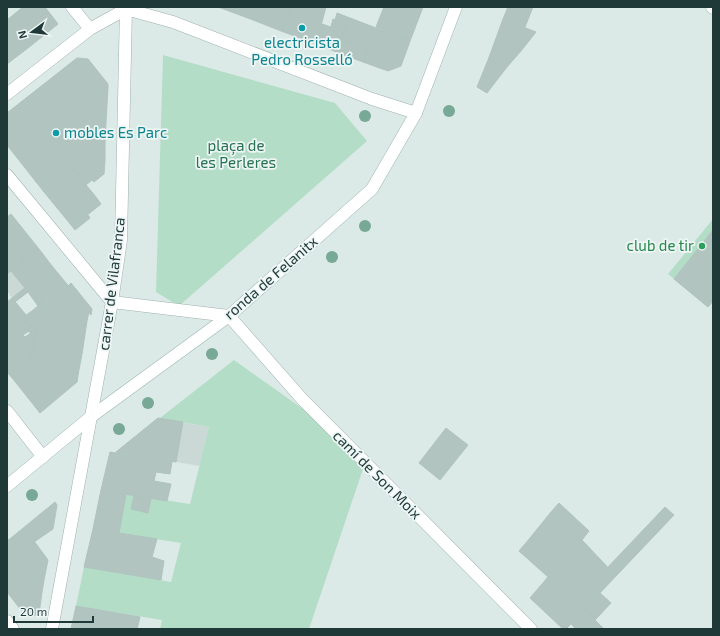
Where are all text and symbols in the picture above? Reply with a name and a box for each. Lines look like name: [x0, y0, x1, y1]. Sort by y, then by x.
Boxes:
north arrow: [12, 12, 52, 52]
marker: electricista Pedro Rosselló: [297, 23, 307, 33]
text: N: [15, 29, 29, 40]
place label: electricista Pedro Rosselló: [251, 33, 353, 68]
place label: mobles Es Parc: [64, 123, 167, 141]
marker: mobles Es Parc: [51, 128, 61, 138]
park label: plaça de les Perleres: [196, 136, 276, 171]
street label: carrer de Vilafranca: [94, 216, 128, 351]
street label: ronda de Felanitx: [220, 232, 321, 323]
place label: club de tir: [627, 236, 694, 254]
marker: club de tir: [697, 241, 707, 251]
street label: camí de Son Moix: [330, 426, 426, 522]
scale bar: [14, 598, 93, 624]
text: 20 m: [20, 604, 47, 618]

